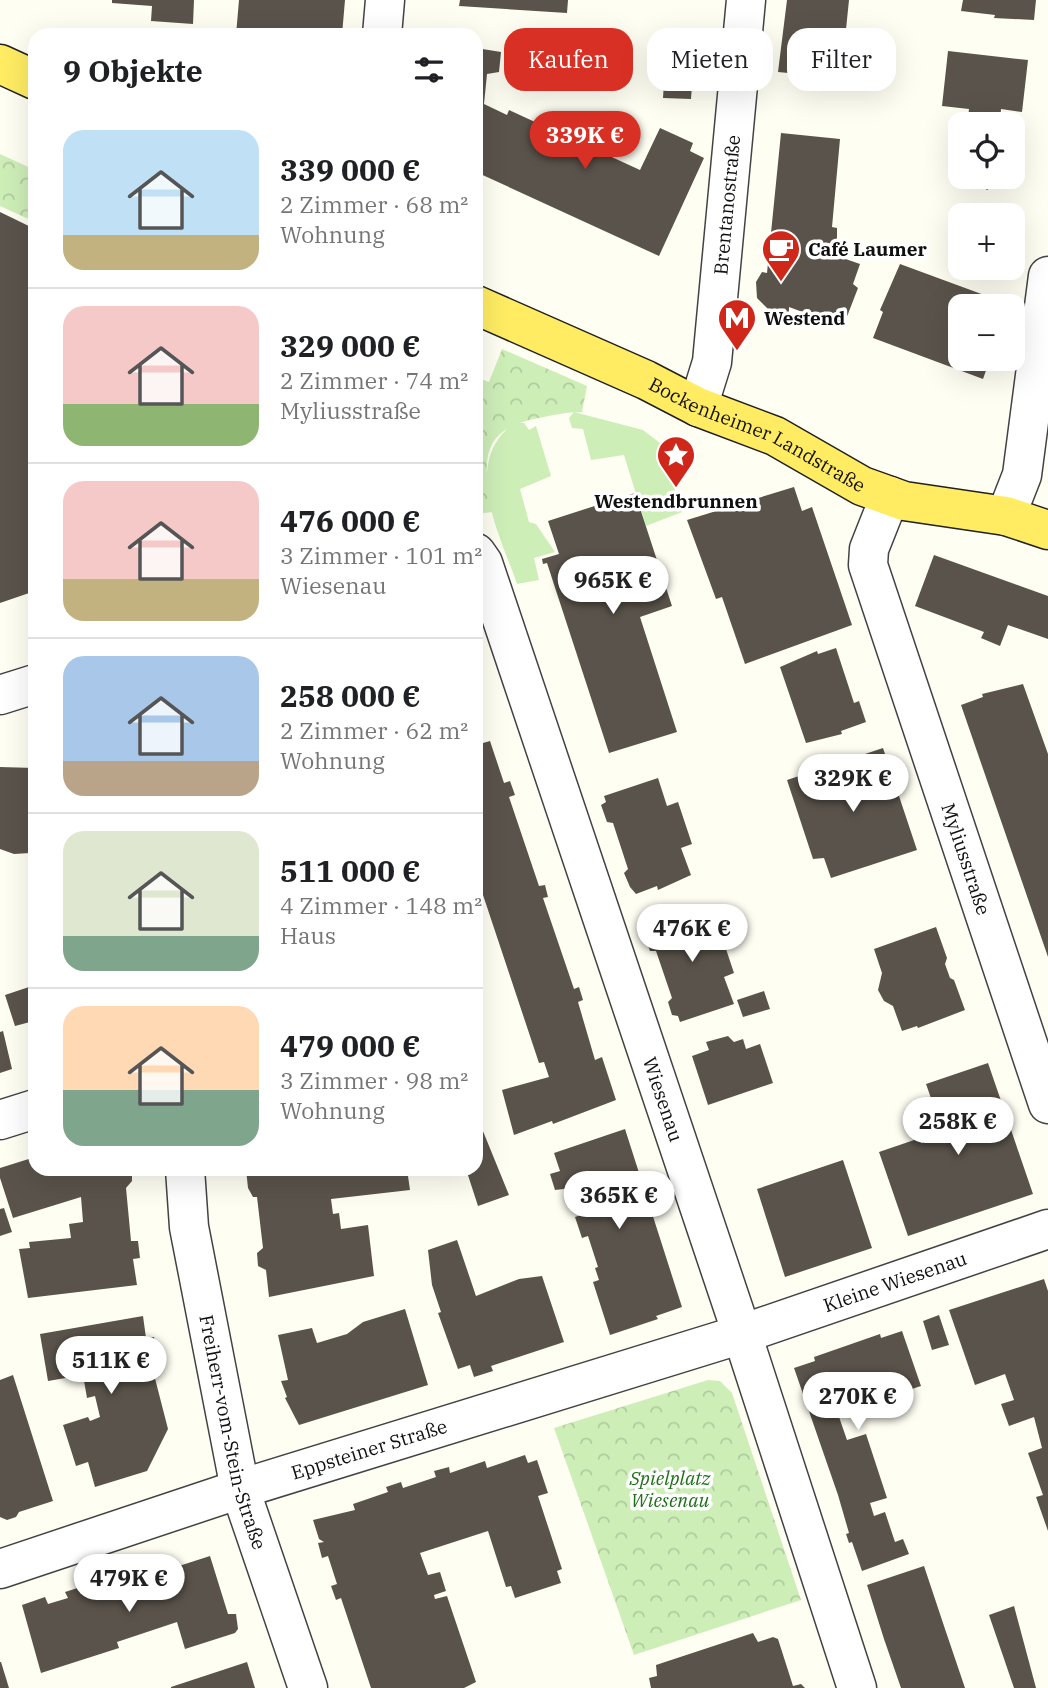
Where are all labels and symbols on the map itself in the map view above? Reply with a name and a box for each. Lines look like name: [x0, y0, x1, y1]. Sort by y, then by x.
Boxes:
pin: 339K €: [528, 111, 642, 171]
street label: Brentanostraße: [708, 134, 745, 276]
cafe icon: Café Laumer: [760, 228, 802, 283]
place label: Café Laumer: [808, 237, 928, 261]
metro station icon: Westend: [716, 297, 758, 352]
place label: Westend: [764, 306, 845, 330]
street label: Bockenheimer Landstraße: [645, 372, 870, 497]
place icon: Westendbrunnen: [655, 434, 697, 489]
place label: Westendbrunnen: [594, 489, 758, 513]
pin: 965K €: [556, 556, 670, 616]
pin: 329K €: [796, 754, 910, 814]
street label: Myliusstraße: [936, 800, 996, 918]
pin: 476K €: [635, 904, 749, 964]
street label: Wiesenau: [638, 1054, 689, 1145]
pin: 258K €: [901, 1098, 1015, 1157]
pin: 365K €: [562, 1172, 676, 1231]
street label: Kleine Wiesenau: [820, 1246, 970, 1317]
street label: Freiherr-vom-Stein-Straße: [194, 1313, 272, 1553]
pin: 511K €: [54, 1336, 168, 1396]
pin: 270K €: [801, 1372, 915, 1432]
street label: Eppsteiner Straße: [288, 1414, 450, 1485]
park label: Spielplatz Wiesenau: [629, 1466, 711, 1512]
pin: 479K €: [72, 1554, 186, 1614]

